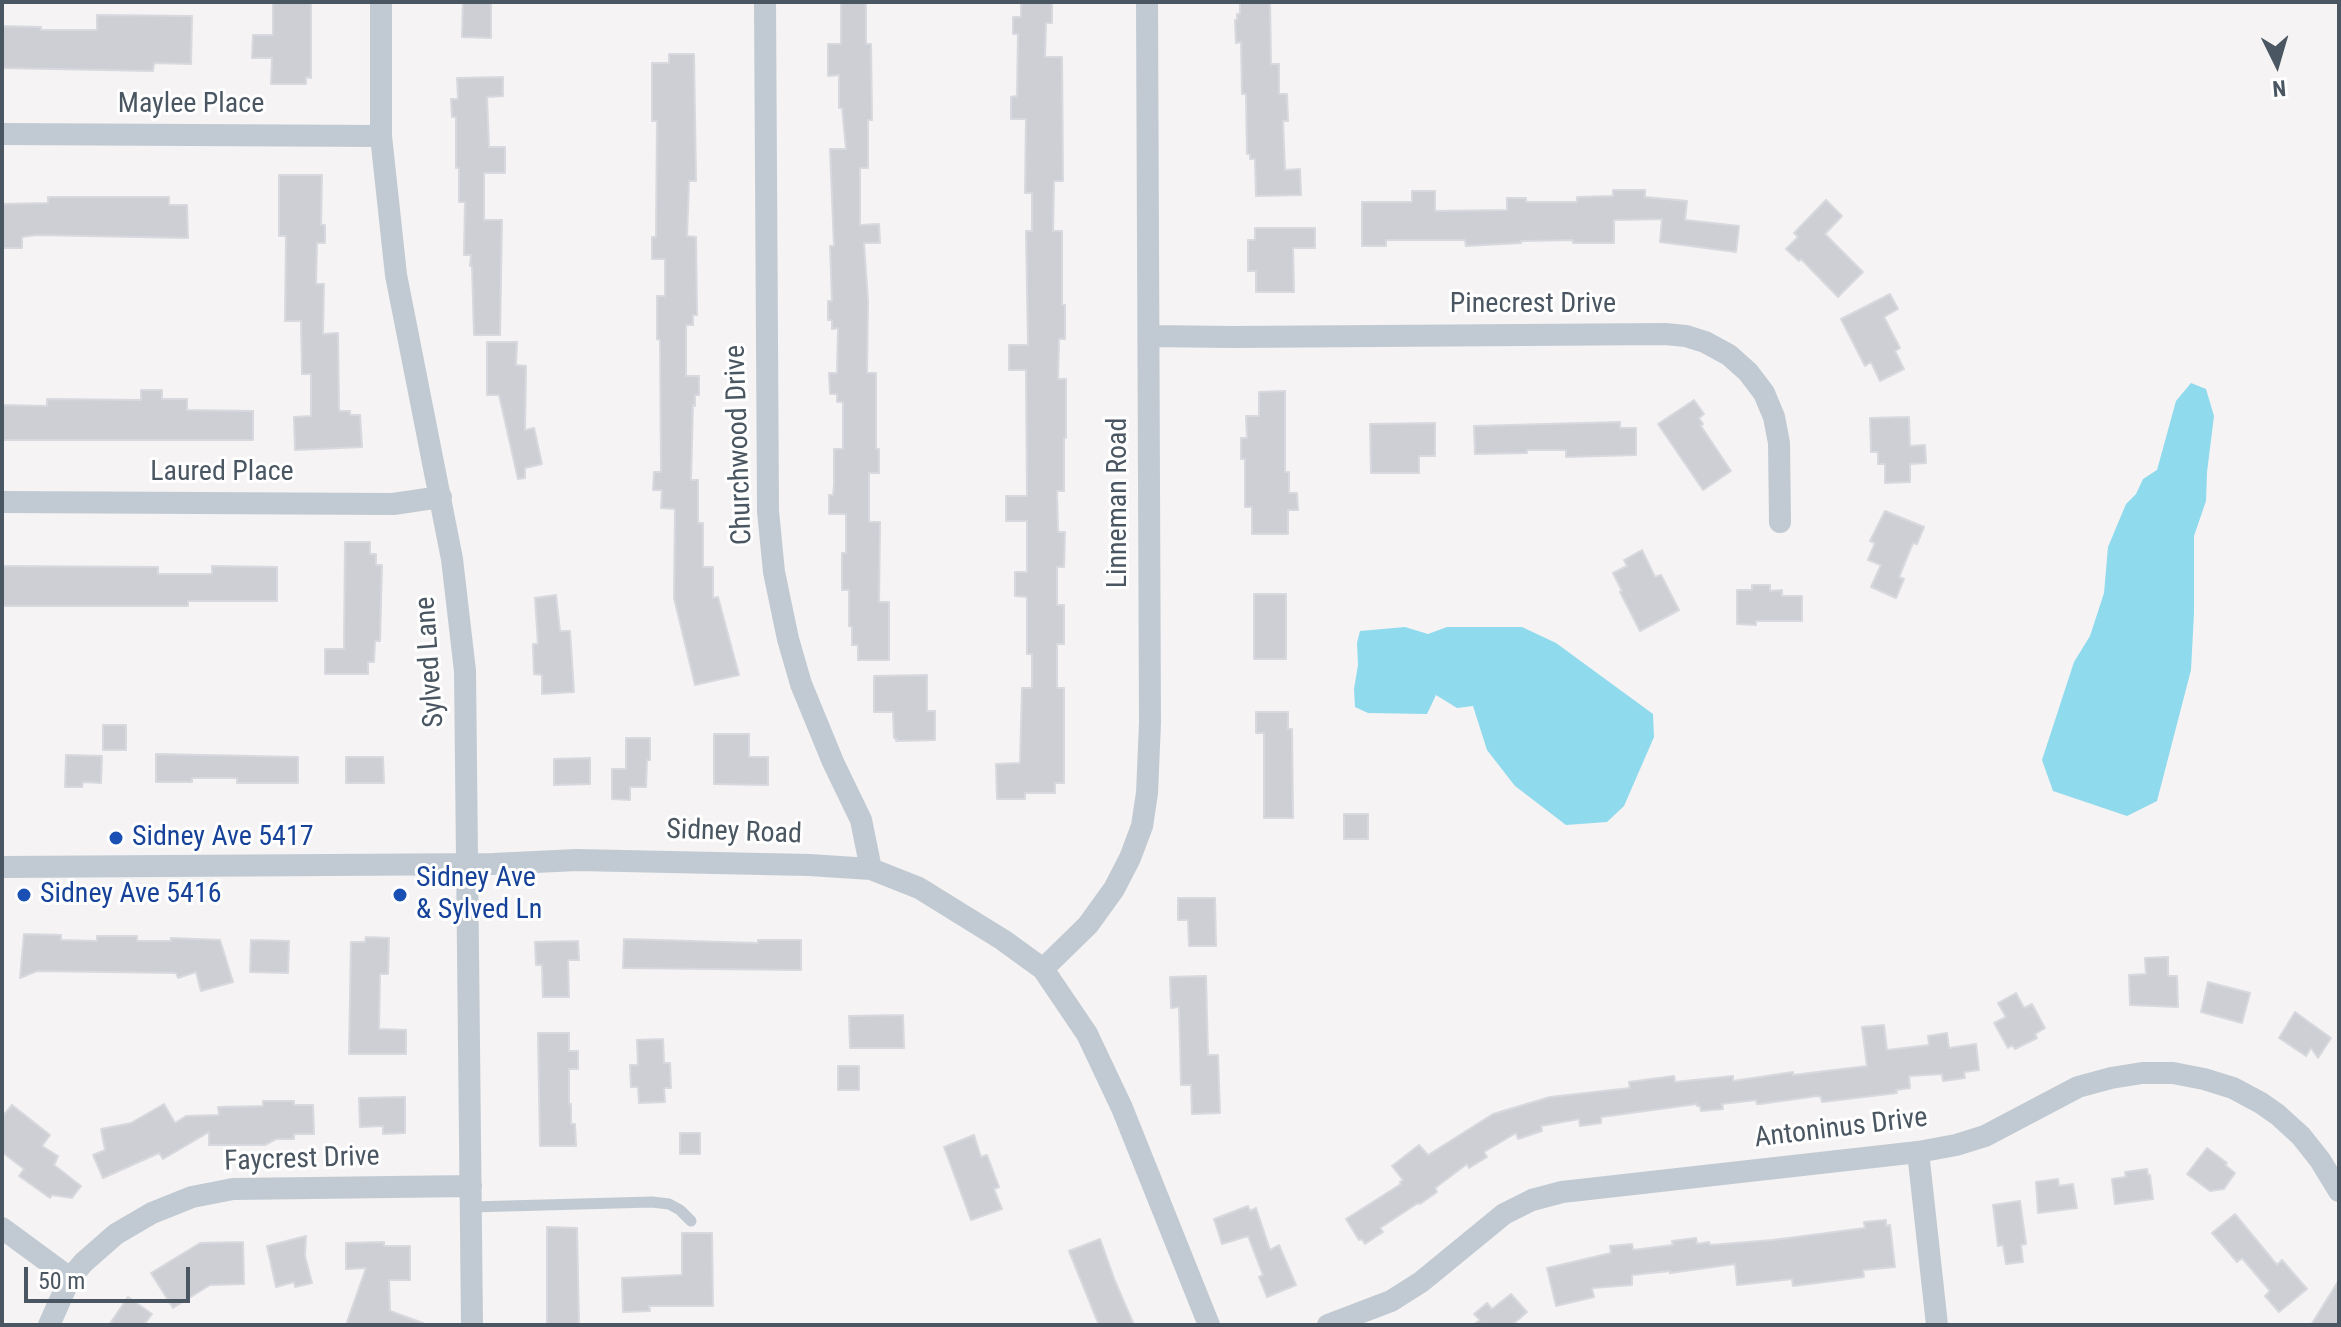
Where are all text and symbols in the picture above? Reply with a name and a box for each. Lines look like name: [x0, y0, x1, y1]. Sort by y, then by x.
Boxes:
north arrow: [2237, 24, 2317, 104]
text: N: [2271, 75, 2287, 101]
street label: Maylee Place: [118, 88, 264, 122]
street label: Pinecrest Drive: [1450, 288, 1616, 322]
street label: Churchwood Drive: [720, 344, 760, 546]
street label: Linneman Road: [1102, 418, 1136, 588]
street label: Laured Place: [150, 456, 294, 490]
street label: Sylved Lane: [410, 595, 452, 729]
street label: Sidney Road: [666, 814, 802, 852]
place label: Sidney Ave 5417: [132, 821, 314, 855]
marker: Sidney Ave 5417: [107, 829, 125, 847]
place label: Sidney Ave & Sylved Ln: [416, 862, 542, 928]
place label: Sidney Ave 5416: [40, 878, 222, 912]
marker: Sidney Ave 5416: [15, 886, 33, 904]
marker: Sidney Ave & Sylved Ln: [391, 886, 409, 904]
street label: Antoninus Drive: [1753, 1102, 1929, 1156]
street label: Faycrest Drive: [224, 1140, 380, 1180]
scale bar: [28, 1251, 194, 1301]
text: 50 m: [38, 1267, 85, 1295]

